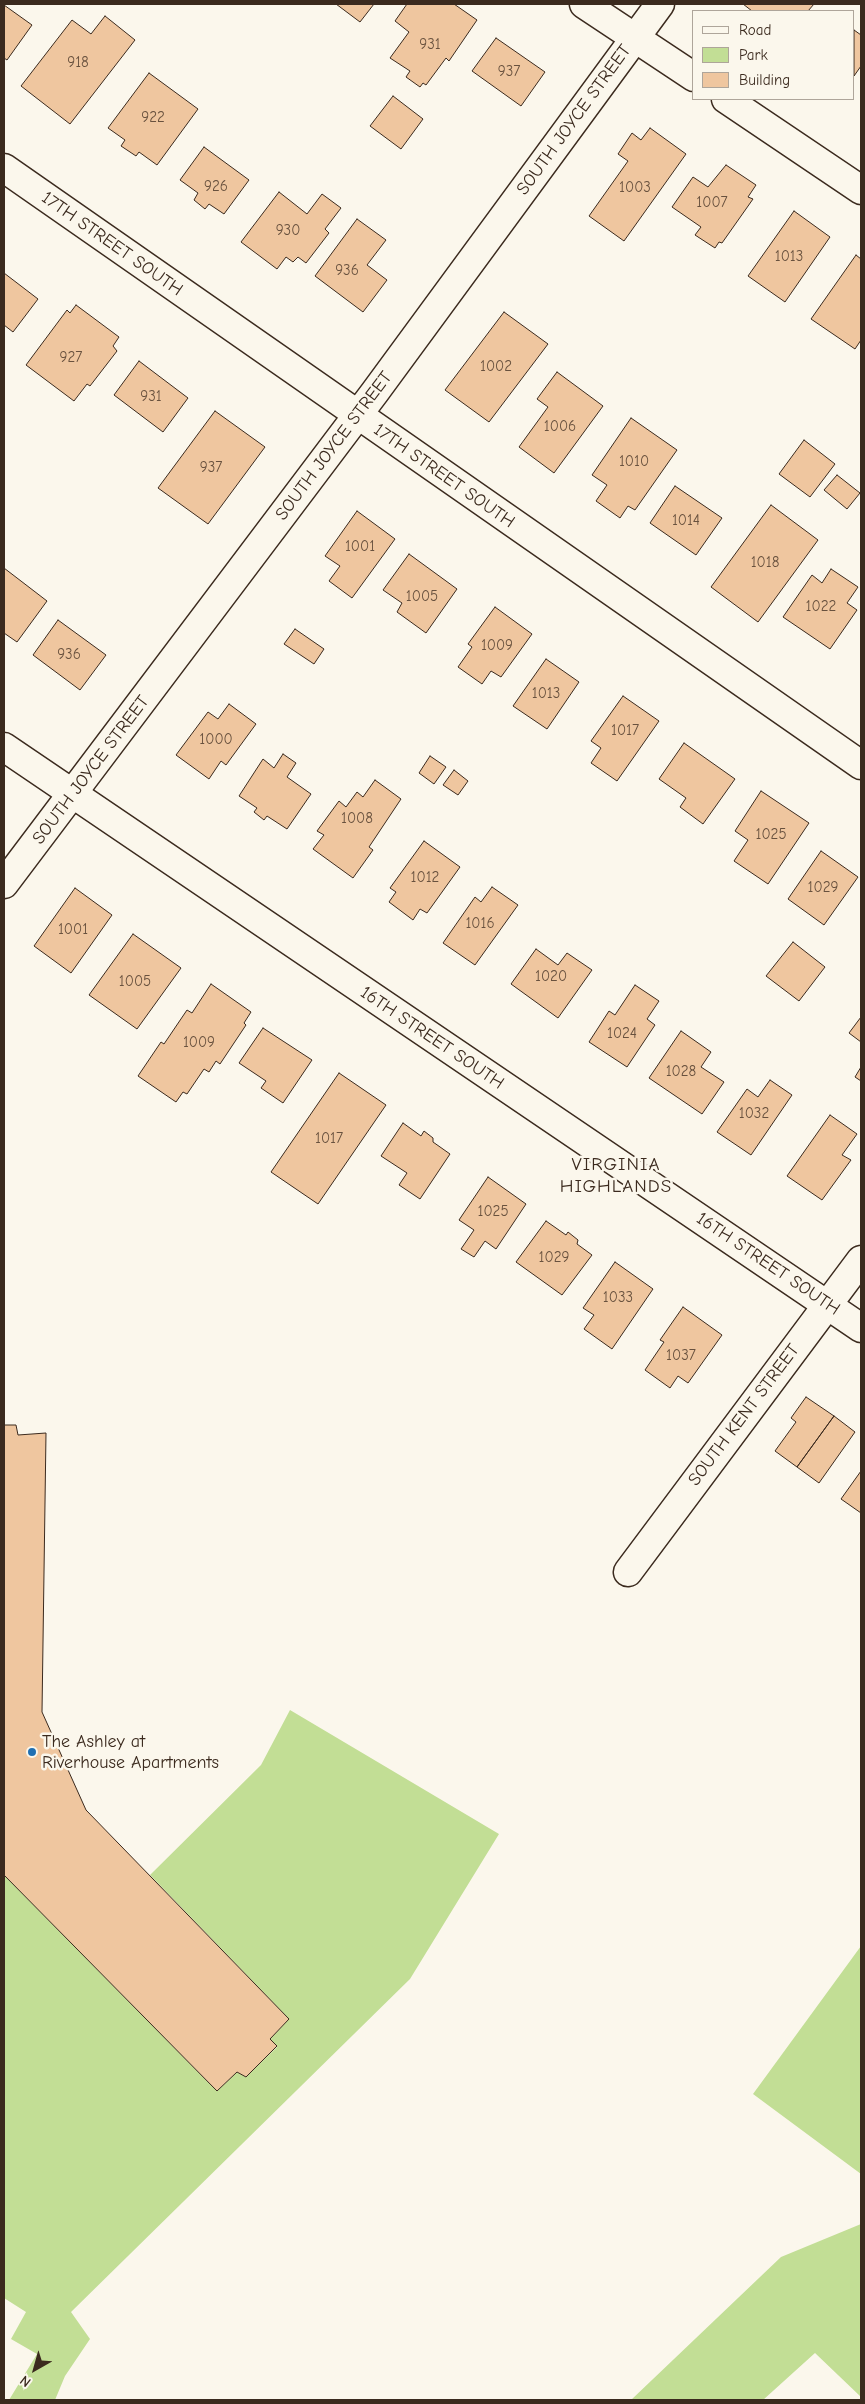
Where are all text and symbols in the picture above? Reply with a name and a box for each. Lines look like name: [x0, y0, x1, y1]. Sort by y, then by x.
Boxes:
legend: [692, 10, 855, 100]
text: Road: [739, 21, 771, 39]
house number: 931: [419, 36, 441, 54]
street label: SOUTH JOYCE STREET: [512, 41, 636, 199]
text: Park: [739, 46, 768, 64]
house number: 918: [67, 54, 89, 72]
house number: 937: [498, 63, 520, 81]
text: Building: [739, 71, 790, 89]
house number: 922: [141, 109, 165, 127]
house number: 926: [204, 178, 228, 196]
house number: 1003: [619, 179, 651, 197]
street label: 17TH STREET SOUTH: [37, 187, 187, 301]
house number: 1007: [696, 194, 728, 212]
house number: 930: [276, 222, 300, 240]
house number: 1013: [775, 248, 803, 266]
house number: 936: [335, 262, 359, 280]
house number: 927: [60, 349, 82, 367]
house number: 1002: [480, 358, 512, 376]
street label: SOUTH JOYCE STREET: [271, 367, 397, 525]
house number: 931: [140, 388, 162, 406]
house number: 1006: [544, 418, 576, 436]
street label: 17TH STREET SOUTH: [369, 419, 519, 533]
house number: 1010: [619, 453, 649, 471]
house number: 937: [200, 459, 222, 477]
house number: 1014: [672, 512, 700, 530]
house number: 1001: [345, 538, 375, 556]
house number: 1018: [751, 554, 779, 572]
house number: 1005: [406, 588, 438, 606]
house number: 1022: [806, 598, 836, 616]
house number: 1009: [481, 637, 513, 655]
house number: 936: [57, 646, 81, 664]
house number: 1013: [532, 685, 560, 703]
street label: SOUTH JOYCE STREET: [28, 691, 154, 849]
house number: 1017: [611, 722, 639, 740]
house number: 1000: [199, 731, 233, 749]
house number: 1008: [341, 810, 373, 828]
house number: 1025: [755, 826, 787, 844]
house number: 1012: [411, 869, 439, 887]
house number: 1029: [808, 879, 838, 897]
house number: 1016: [465, 915, 495, 933]
house number: 1001: [58, 921, 88, 939]
house number: 1020: [535, 968, 567, 986]
house number: 1005: [119, 973, 151, 991]
street label: 16TH STREET SOUTH: [356, 982, 508, 1094]
house number: 1024: [607, 1025, 637, 1043]
house number: 1009: [183, 1034, 215, 1052]
house number: 1028: [666, 1063, 696, 1081]
house number: 1032: [739, 1105, 769, 1123]
house number: 1017: [315, 1130, 343, 1148]
district label: VIRGINIA HIGHLANDS: [559, 1154, 673, 1198]
house number: 1025: [477, 1203, 509, 1221]
street label: 16TH STREET SOUTH: [692, 1208, 844, 1320]
house number: 1029: [539, 1249, 569, 1267]
house number: 1033: [603, 1289, 633, 1307]
street label: SOUTH KENT STREET: [684, 1340, 804, 1490]
house number: 1037: [666, 1347, 696, 1365]
place label: The Ashley at Riverhouse Apartments: [42, 1731, 219, 1774]
marker: The Ashley at Riverhouse Apartments: [26, 1746, 38, 1758]
north arrow: [10, 2344, 60, 2394]
text: N: [17, 2372, 34, 2391]

